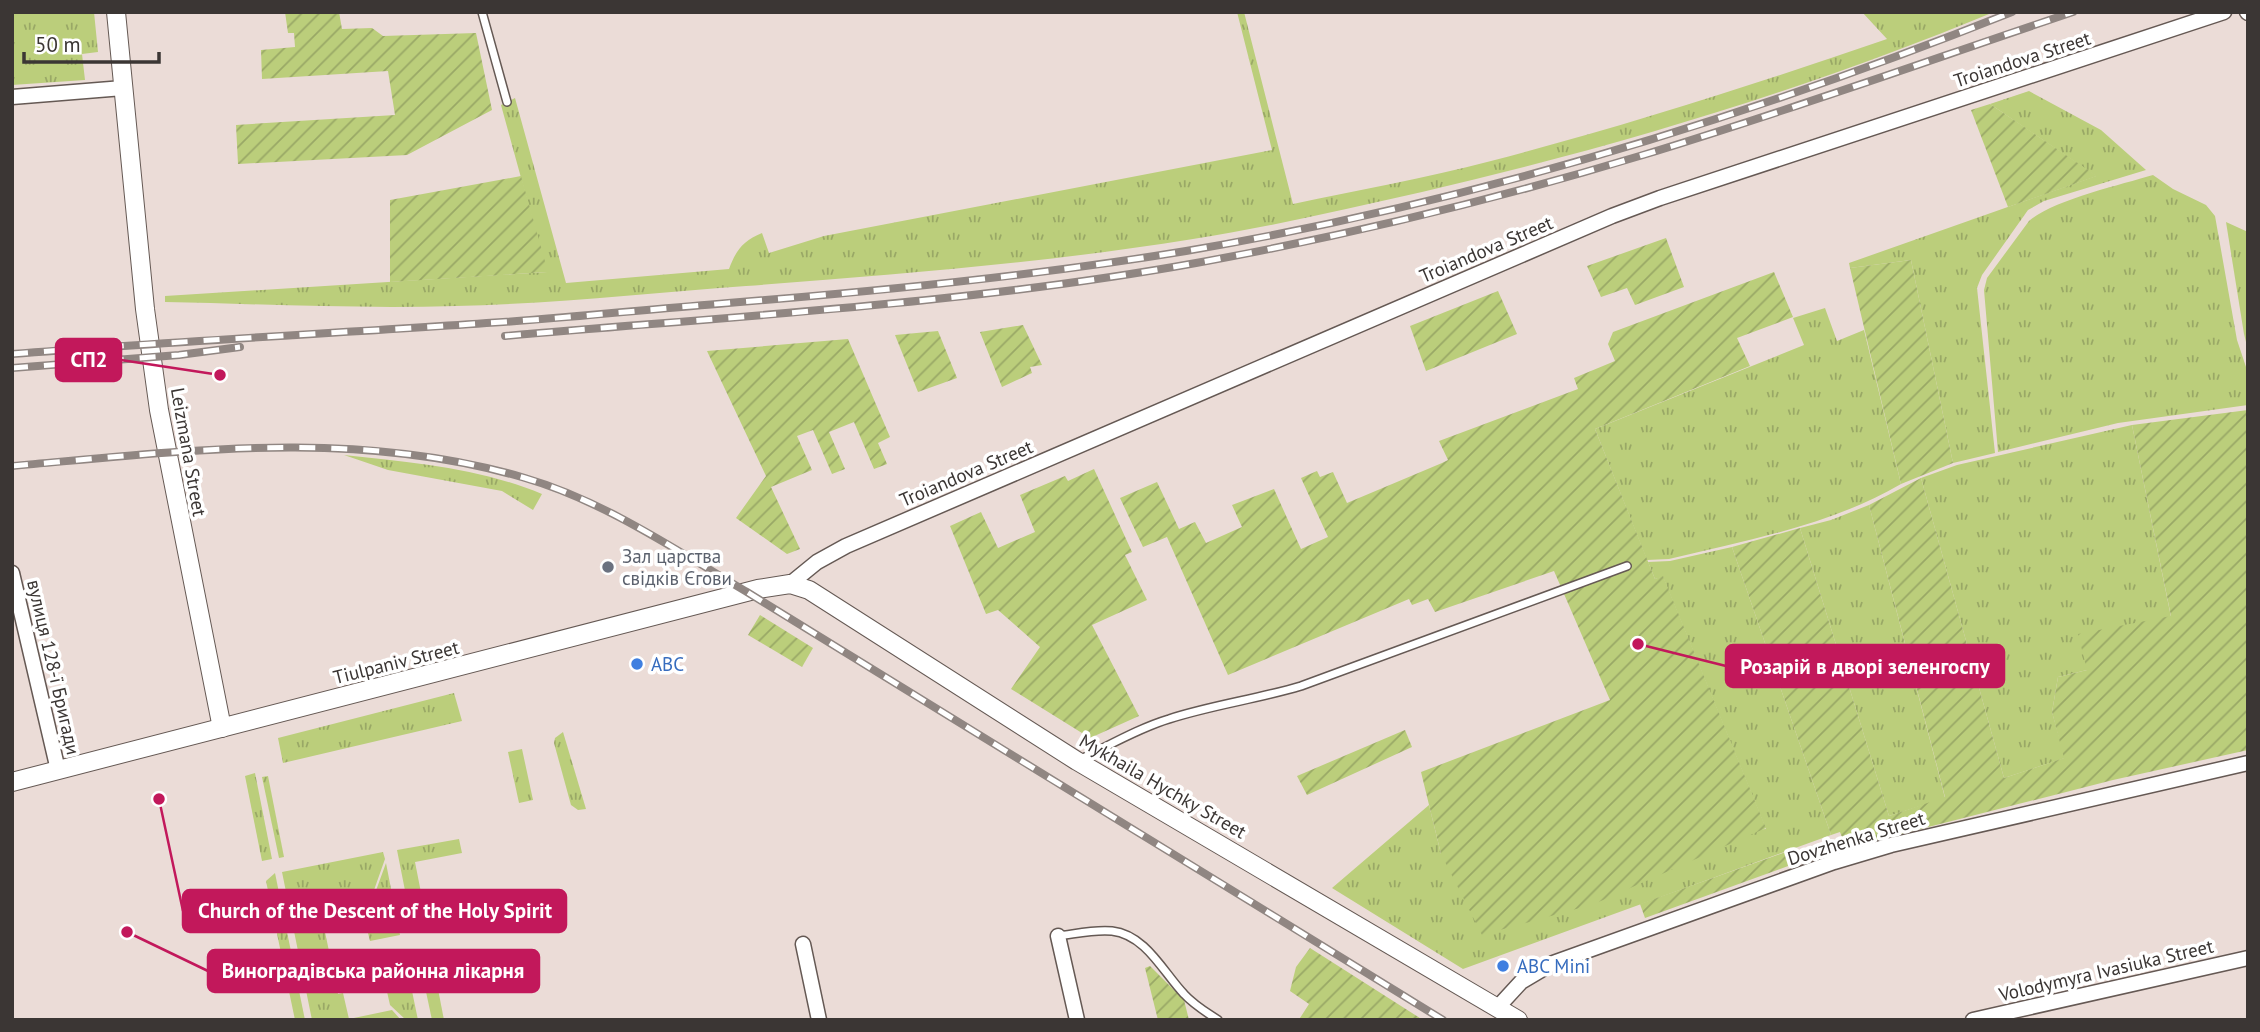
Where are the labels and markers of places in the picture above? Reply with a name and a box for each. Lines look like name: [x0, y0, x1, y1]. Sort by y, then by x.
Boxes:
callout: СП2: [56, 339, 121, 381]
place label: Зал царства свідків Єгови: [622, 544, 732, 590]
marker: Зал царства свідків Єгови: [600, 559, 616, 575]
callout: Розарій в дворі зеленгоспу: [1726, 645, 2004, 687]
place label: ABC: [651, 652, 684, 676]
marker: ABC: [629, 656, 645, 672]
callout: Church of the Descent of the Holy Spirit: [183, 890, 566, 932]
callout: Виноградівська районна лікарня: [208, 950, 539, 992]
place label: ABC Mini: [1517, 954, 1590, 978]
marker: ABC Mini: [1495, 958, 1511, 974]

